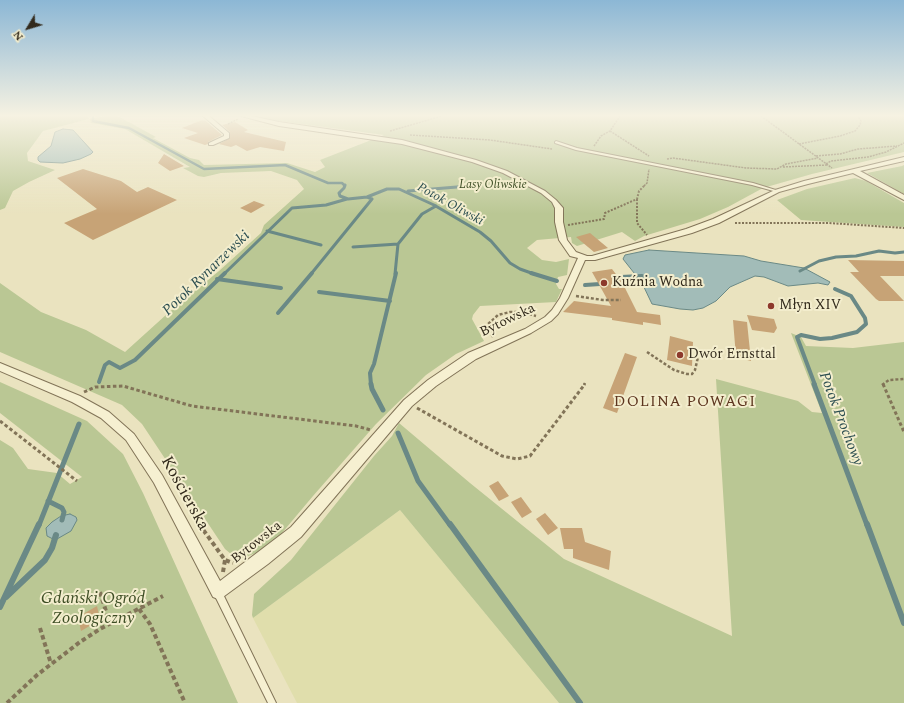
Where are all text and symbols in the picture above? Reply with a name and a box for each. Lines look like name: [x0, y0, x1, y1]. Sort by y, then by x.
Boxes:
north arrow: [8, 8, 48, 48]
text: N: [9, 27, 28, 44]
park label: Lasy Oliwskie: [459, 179, 527, 193]
water label: Potok Oliwski: [414, 180, 486, 230]
water label: Potok Rynarzewski: [160, 228, 254, 320]
place label: Kuźnia Wodna: [612, 275, 703, 291]
marker: Kuźnia Wodna: [599, 278, 609, 288]
place label: Młyn XIV: [779, 298, 841, 314]
street label: Bytowska: [478, 300, 538, 342]
marker: Młyn XIV: [766, 301, 776, 311]
place label: Dwór Ernsttal: [688, 347, 776, 363]
marker: Dwór Ernsttal: [675, 350, 685, 360]
water label: Potok Prochowy: [814, 370, 866, 468]
district label: DOLINA POWAGI: [614, 394, 756, 412]
street label: Kościerska: [155, 453, 213, 535]
street label: Bytowska: [228, 518, 286, 568]
park label: Gdański Ogród Zoologiczny: [41, 590, 145, 630]

